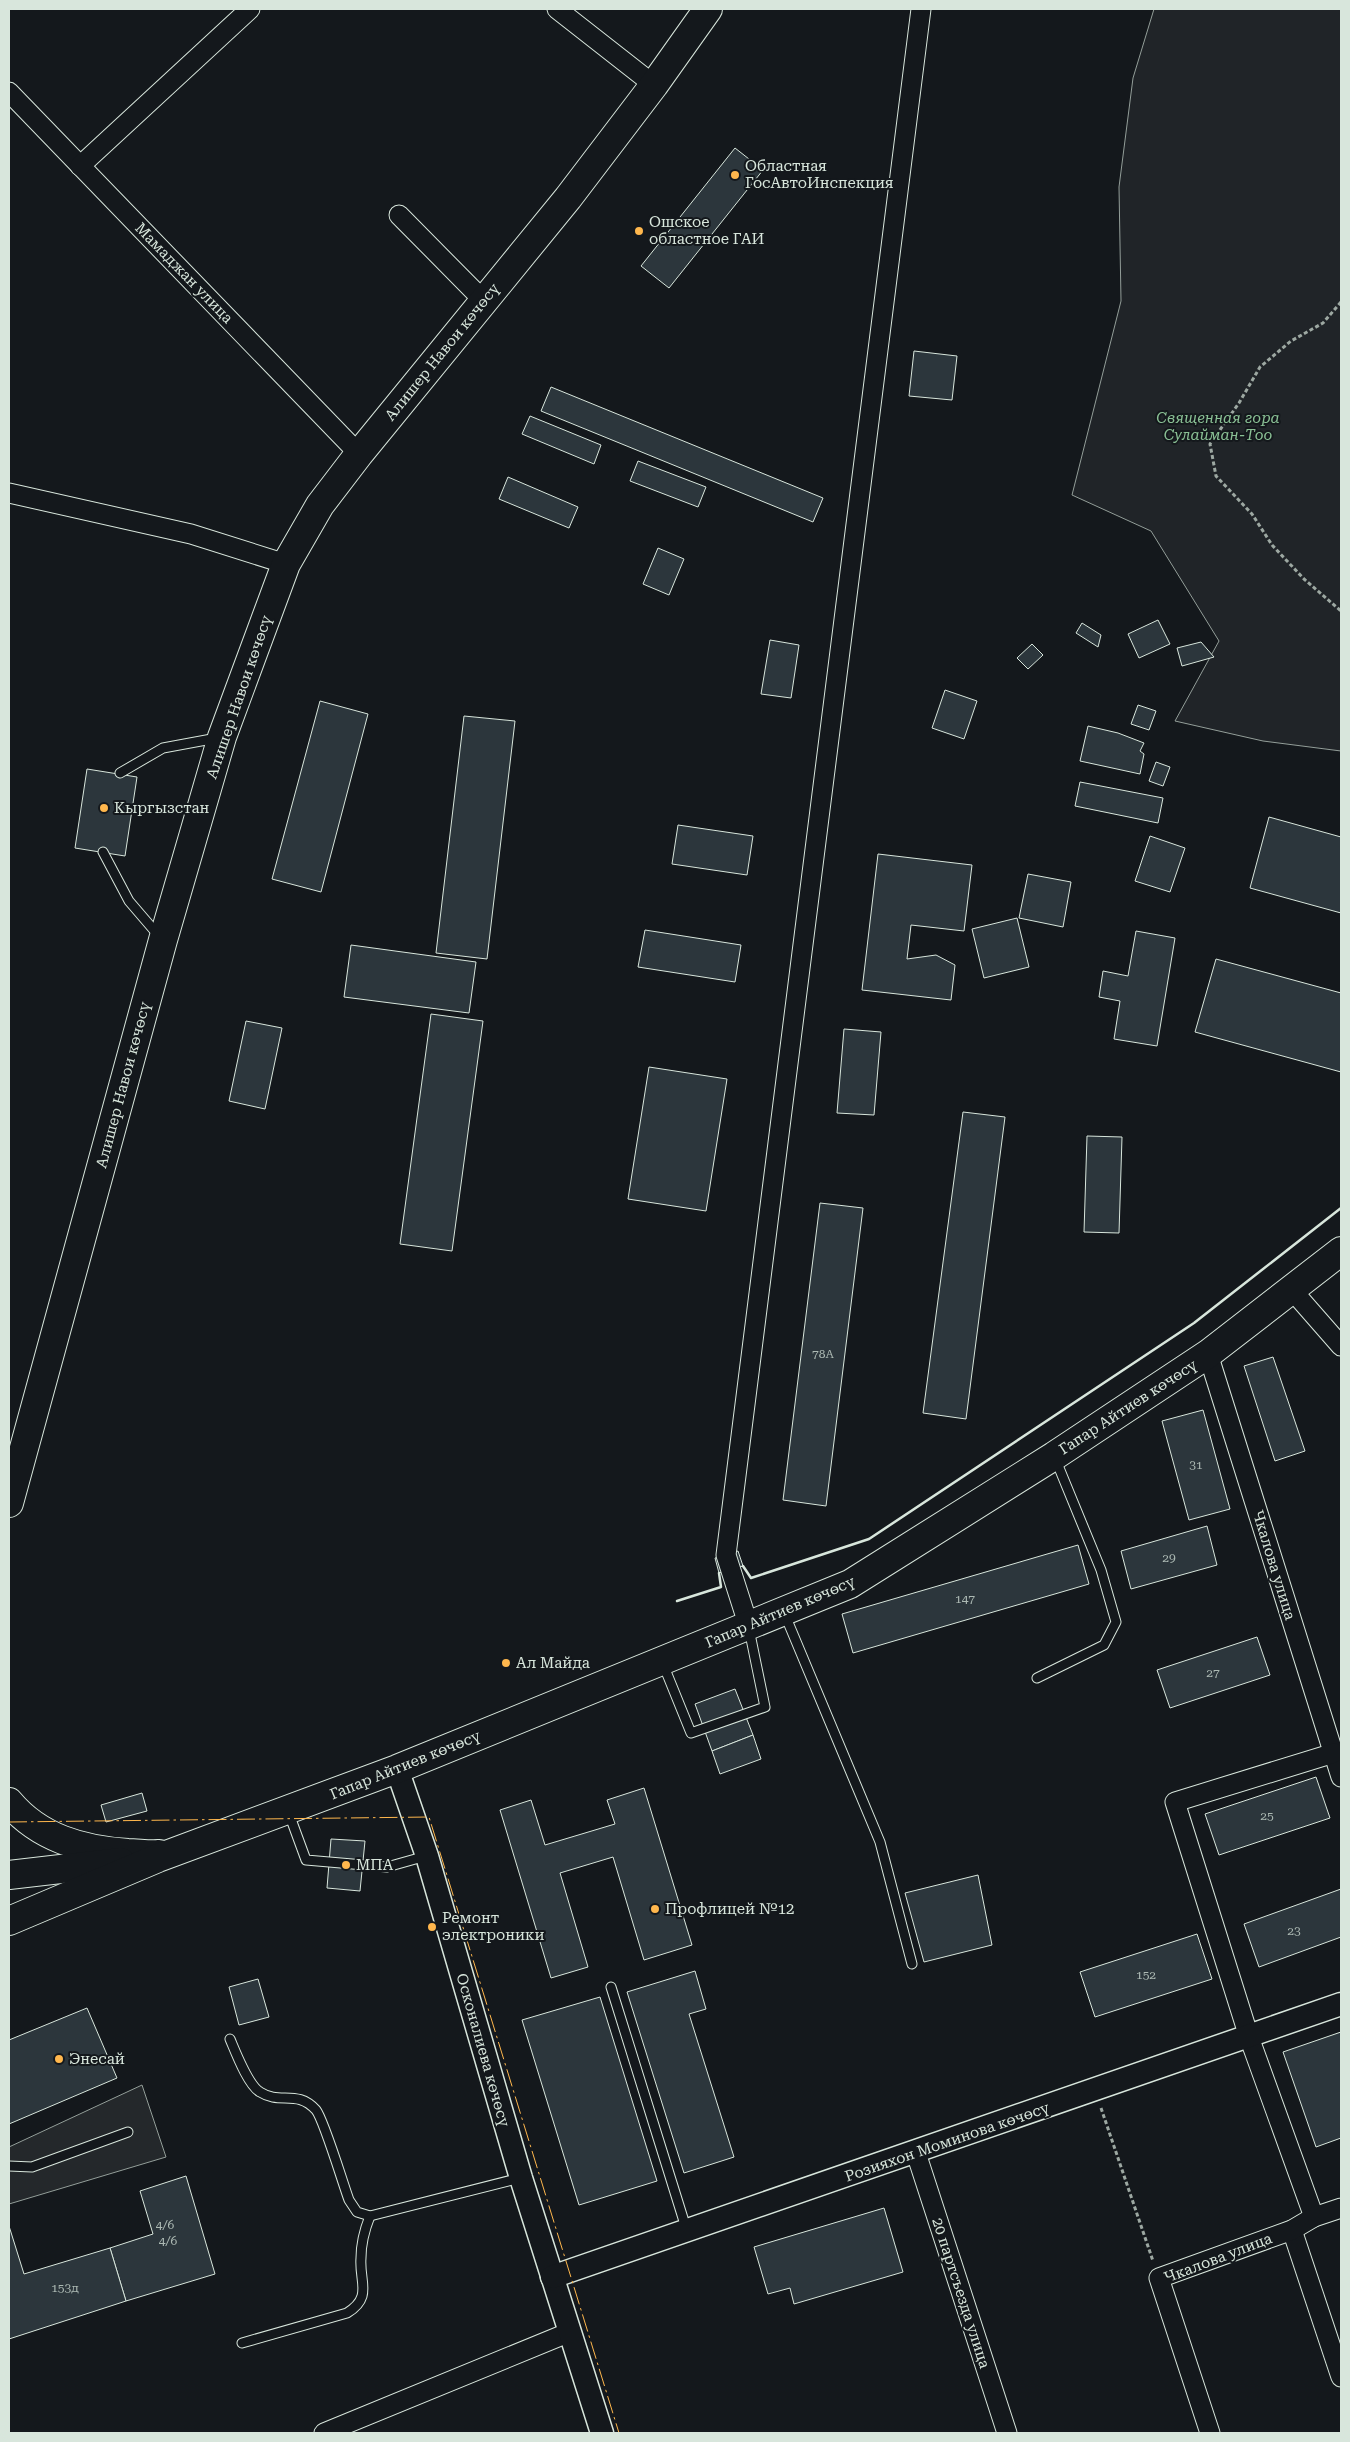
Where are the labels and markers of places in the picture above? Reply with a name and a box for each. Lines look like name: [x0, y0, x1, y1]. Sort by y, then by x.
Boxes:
place label: Областная ГосАвтоИнспекция: [745, 157, 894, 192]
marker: Областная ГосАвтоИнспекция: [729, 169, 741, 181]
place label: Ошское областное ГАИ: [649, 213, 764, 248]
marker: Ошское областное ГАИ: [633, 225, 645, 237]
place label: Кыргызстан: [114, 799, 210, 817]
marker: Кыргызстан: [98, 802, 110, 814]
place label: Ал Майда: [516, 1654, 590, 1672]
marker: Ал Майда: [500, 1657, 512, 1669]
place label: МПА: [356, 1856, 394, 1874]
marker: МПА: [340, 1859, 352, 1871]
place label: Профлицей №12: [665, 1900, 795, 1918]
marker: Профлицей №12: [649, 1903, 661, 1915]
place label: Ремонт электроники: [442, 1909, 545, 1944]
marker: Ремонт электроники: [426, 1921, 438, 1933]
place label: Энесай: [69, 2050, 125, 2068]
marker: Энесай: [53, 2053, 65, 2065]

